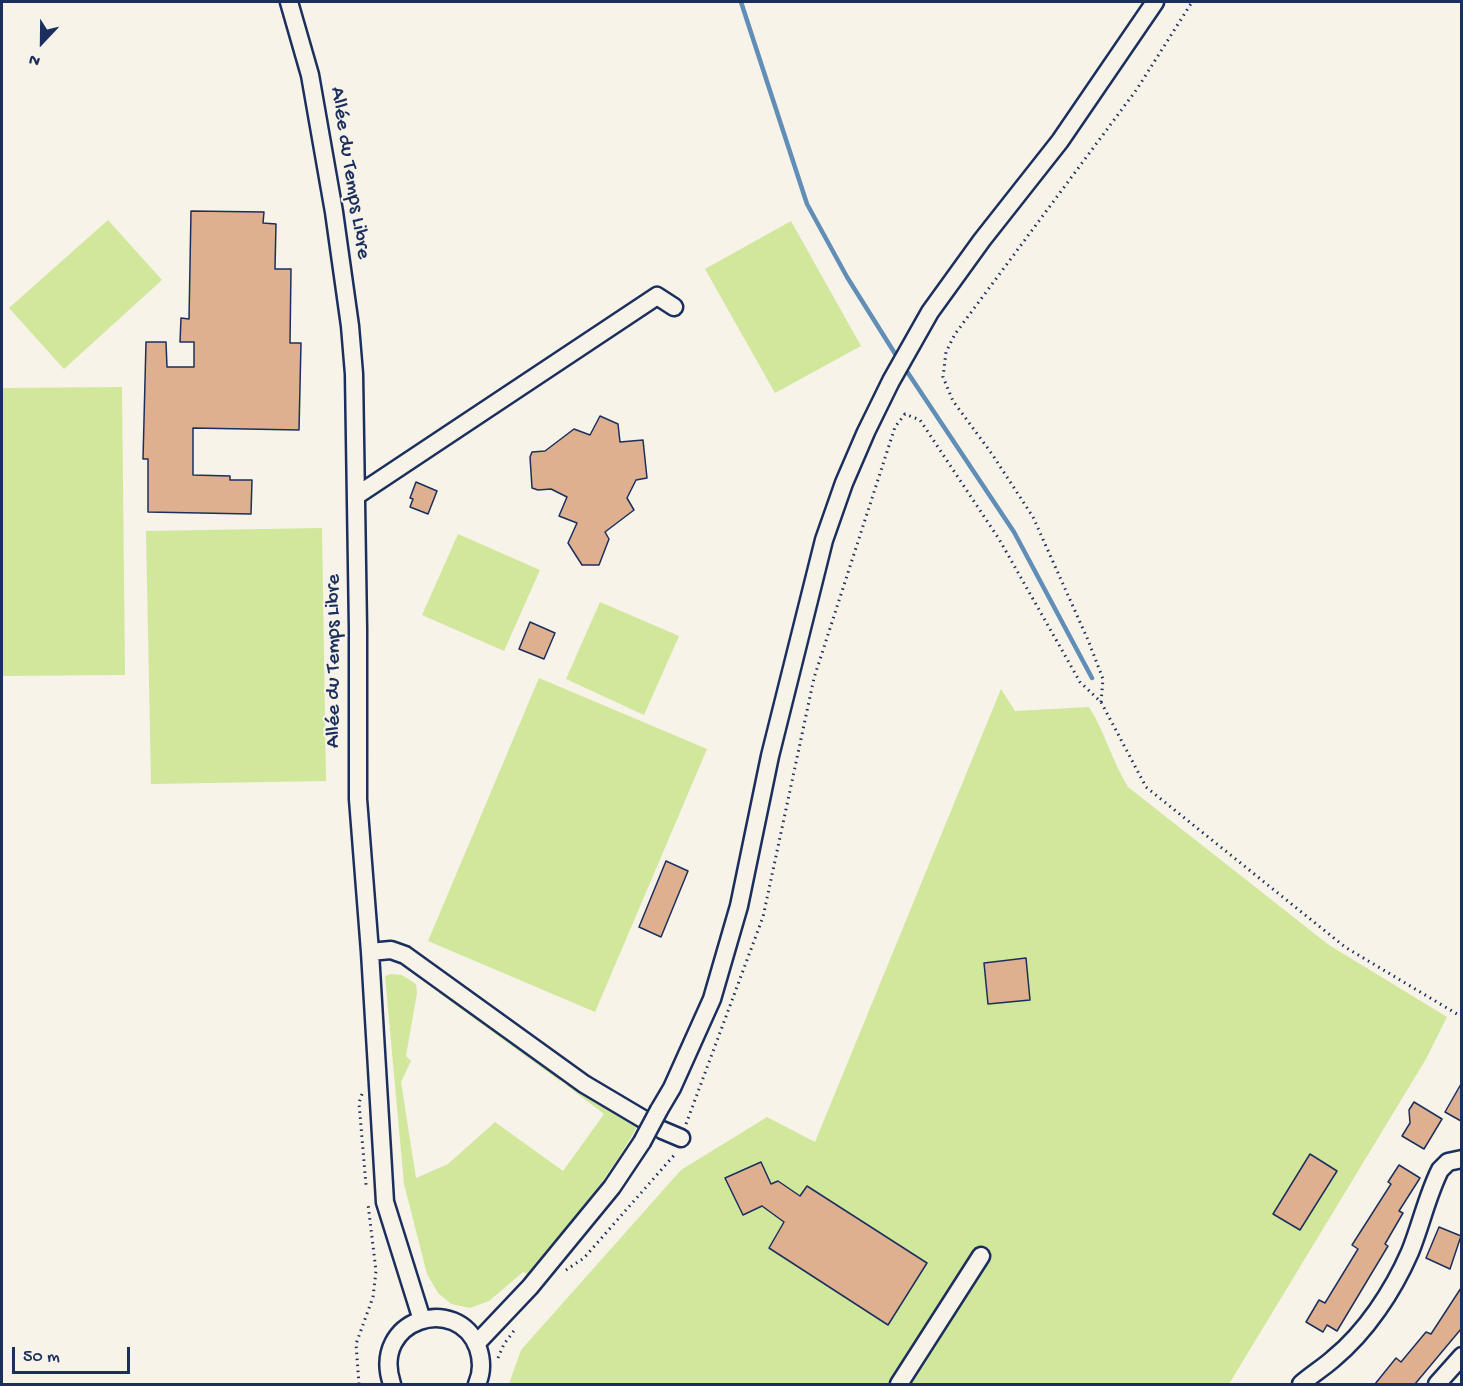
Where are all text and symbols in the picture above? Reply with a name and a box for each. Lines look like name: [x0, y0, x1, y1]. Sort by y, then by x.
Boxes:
north arrow: [12, 12, 72, 72]
text: N: [27, 48, 43, 70]
street label: Allée du Temps Libre: [323, 85, 375, 261]
street label: Allée du Temps Libre: [322, 574, 348, 748]
scale bar: [15, 1335, 134, 1373]
text: 50 m: [23, 1347, 60, 1368]

